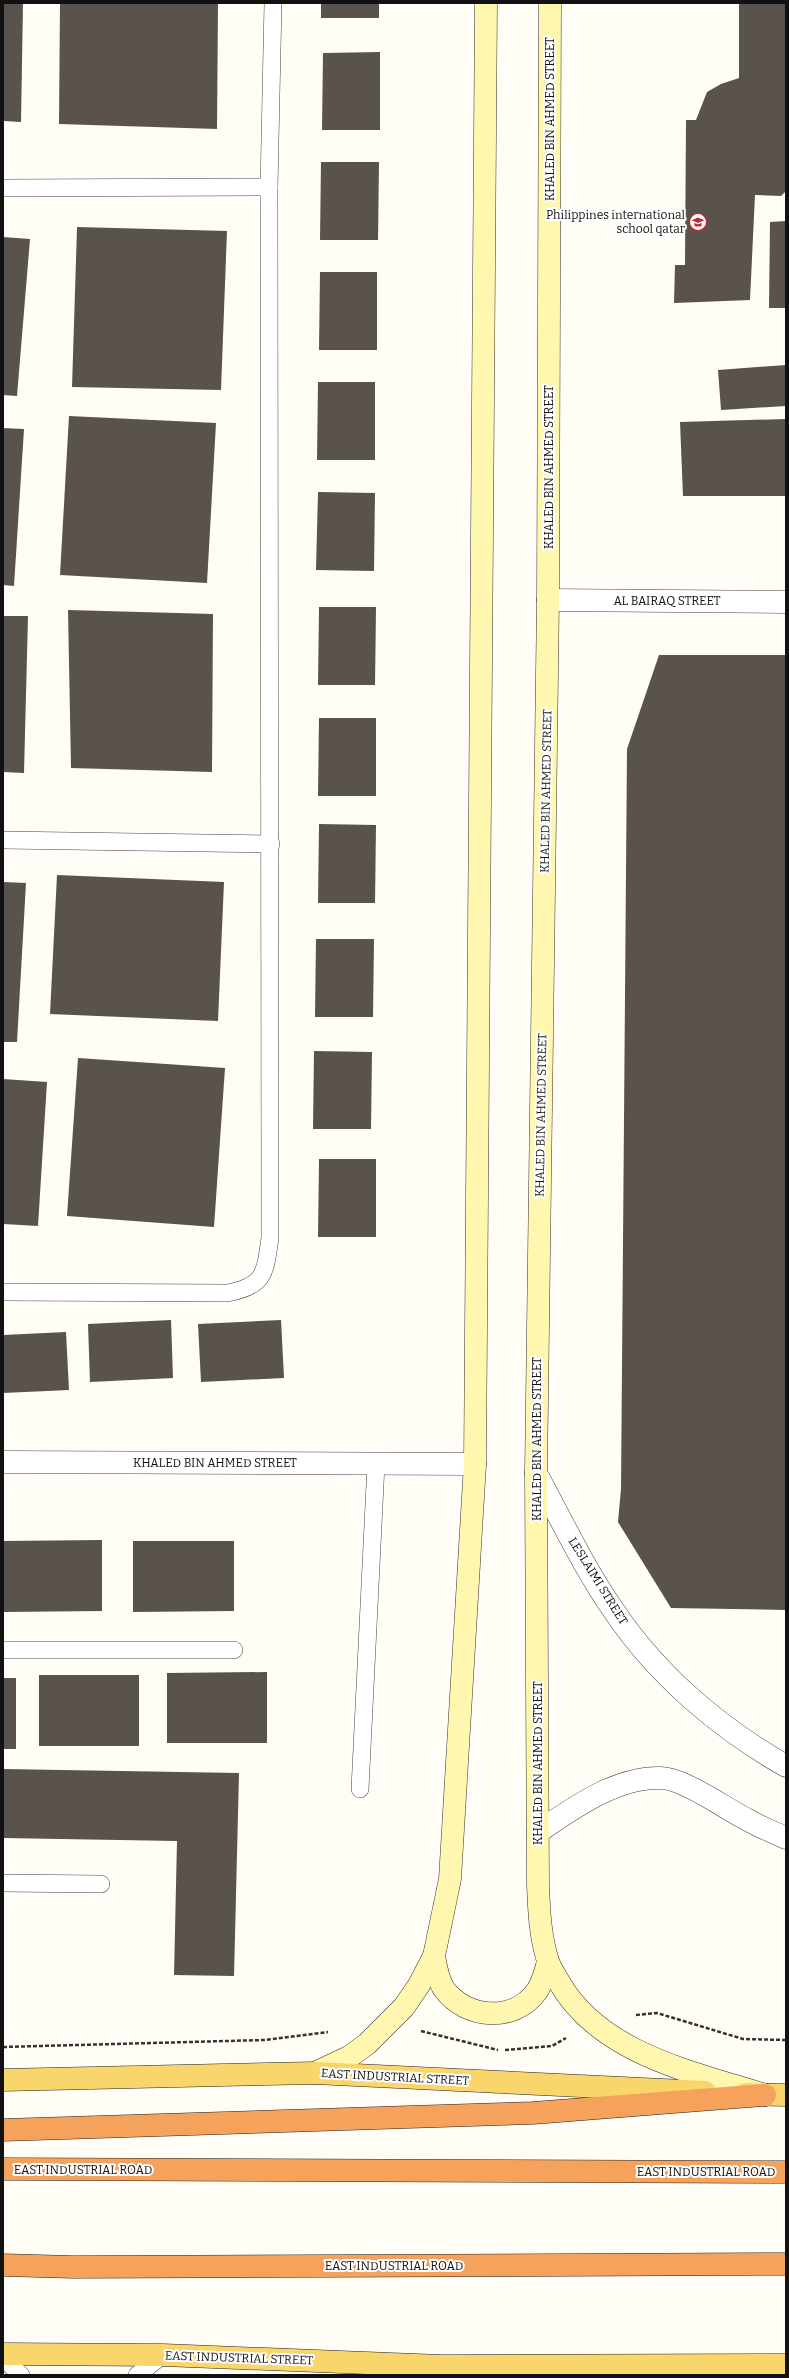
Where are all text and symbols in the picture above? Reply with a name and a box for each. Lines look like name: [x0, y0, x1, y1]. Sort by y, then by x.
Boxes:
street label: KHALED BIN AHMED STREET: [543, 37, 557, 201]
place label: Philippines international school qatar: [546, 208, 686, 236]
school or university icon: Philippines international school qatar: [688, 212, 708, 232]
street label: KHALED BIN AHMED STREET: [542, 385, 556, 549]
street label: AL BAIRAQ STREET: [613, 594, 721, 608]
street label: KHALED BIN AHMED STREET: [538, 709, 554, 873]
street label: KHALED BIN AHMED STREET: [533, 1033, 549, 1197]
street label: KHALED BIN AHMED STREET: [530, 1357, 544, 1521]
street label: KHALED BIN AHMED STREET: [133, 1456, 297, 1470]
street label: LESLAIMI STREET: [566, 1535, 630, 1627]
street label: KHALED BIN AHMED STREET: [531, 1681, 545, 1845]
street label: EAST INDUSTRIAL STREET: [321, 2066, 469, 2088]
street label: EAST INDUSTRIAL ROAD: [14, 2163, 152, 2177]
street label: EAST INDUSTRIAL ROAD: [637, 2165, 775, 2179]
street label: EAST INDUSTRIAL ROAD: [325, 2259, 463, 2273]
street label: EAST INDUSTRIAL STREET: [165, 2348, 313, 2368]

